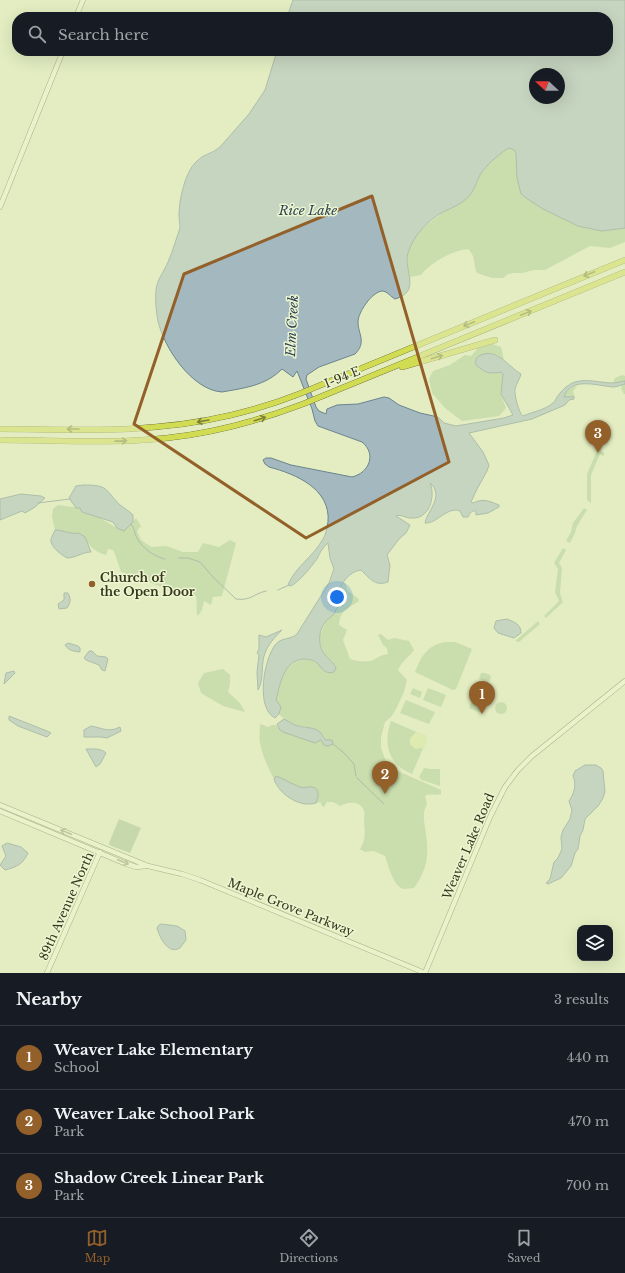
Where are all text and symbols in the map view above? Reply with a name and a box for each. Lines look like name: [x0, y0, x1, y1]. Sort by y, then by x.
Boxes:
search box: [12, 12, 613, 56]
icon: search: [26, 23, 48, 45]
text: Search here: [58, 25, 149, 44]
north arrow: [529, 68, 565, 104]
water label: Rice Lake: [278, 202, 337, 219]
one-way arrow: [583, 271, 595, 279]
water label: Elm Creek: [282, 294, 302, 358]
one-way arrow: [519, 309, 531, 316]
one-way arrow: [463, 320, 475, 328]
one-way arrow: [431, 353, 444, 360]
street label: I-94 E: [322, 363, 362, 391]
one-way arrow: [254, 415, 267, 422]
one-way arrow: [197, 417, 210, 425]
pin: 3: [585, 420, 611, 453]
one-way arrow: [67, 425, 80, 433]
one-way arrow: [114, 437, 127, 445]
place label: Church of the Open Door: [100, 570, 195, 599]
marker: Church of the Open Door: [87, 579, 97, 589]
your location: [327, 587, 347, 607]
pin: 1: [469, 681, 495, 714]
pin: 2: [372, 761, 398, 794]
street label: Weaver Lake Road: [438, 791, 497, 902]
one-way arrow: [61, 828, 73, 836]
street label: 89th Avenue North: [35, 850, 97, 962]
one-way arrow: [117, 859, 129, 867]
street label: Maple Grove Parkway: [226, 875, 357, 939]
map controls: [577, 925, 613, 961]
button: layers: [577, 925, 613, 961]
text: Nearby: [16, 989, 82, 1010]
text: 3 results: [554, 991, 609, 1008]
text: Weaver Lake Elementary: [54, 1040, 253, 1059]
text: 1: [26, 1049, 32, 1066]
text: 440 m: [567, 1049, 609, 1066]
text: School: [54, 1059, 100, 1076]
text: Weaver Lake School Park: [54, 1104, 254, 1123]
text: 2: [25, 1113, 33, 1130]
text: 470 m: [568, 1113, 609, 1130]
text: Park: [54, 1123, 84, 1140]
text: Shadow Creek Linear Park: [54, 1168, 264, 1187]
text: 3: [25, 1177, 33, 1194]
text: 700 m: [566, 1177, 609, 1194]
text: Park: [54, 1187, 84, 1204]
tab: Map: [85, 1227, 110, 1265]
tab: Directions: [279, 1227, 338, 1265]
tab: Saved: [507, 1227, 540, 1265]

